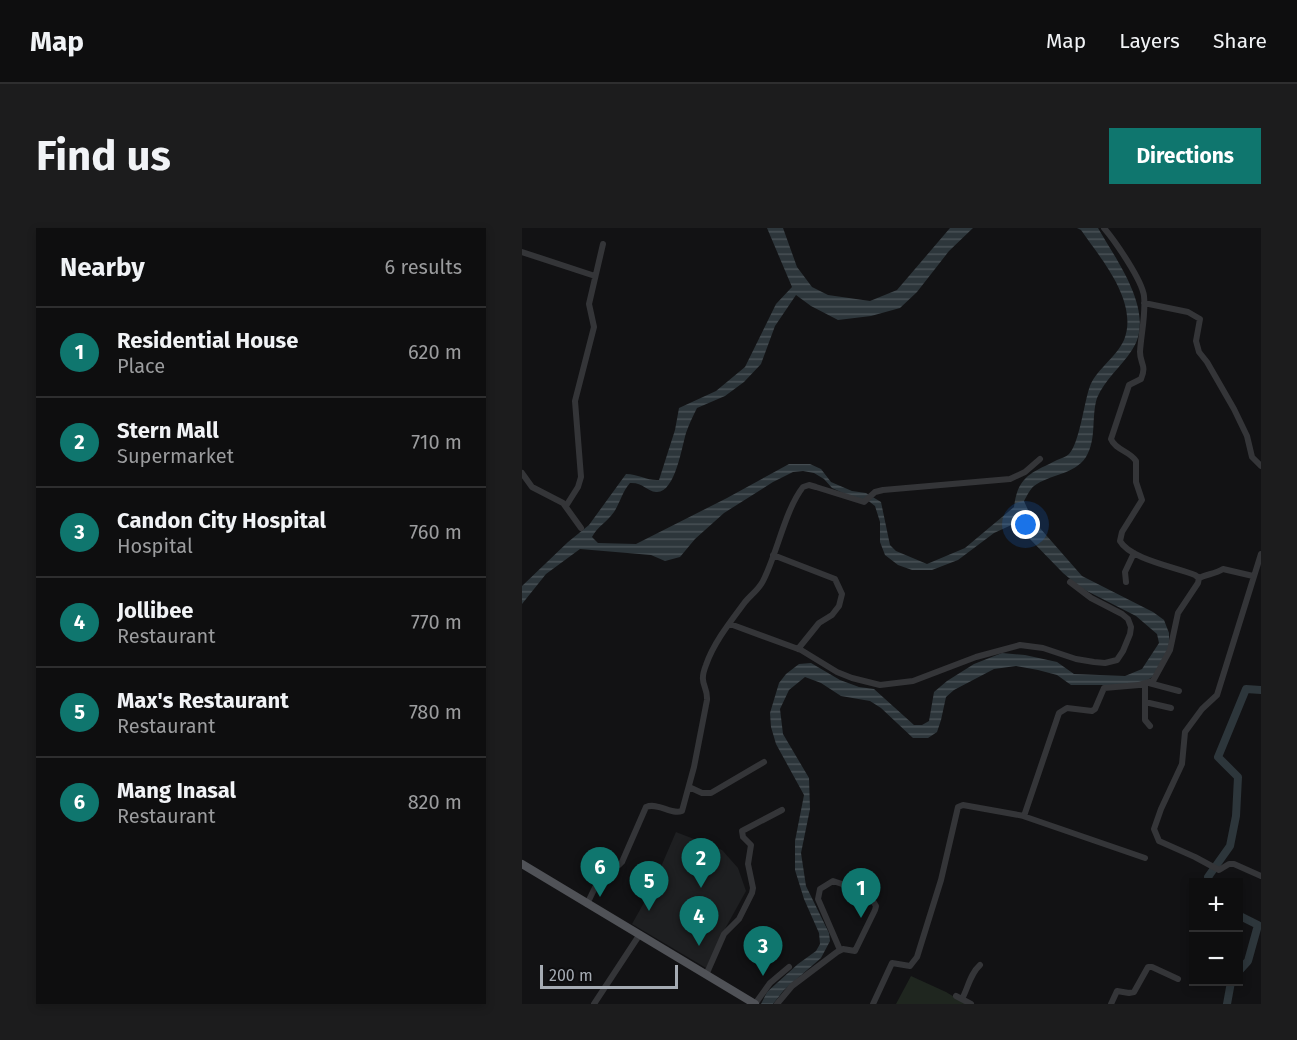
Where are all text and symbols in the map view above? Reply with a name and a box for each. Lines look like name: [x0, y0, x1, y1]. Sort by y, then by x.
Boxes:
text: Map: [30, 25, 84, 58]
text: Map: [1046, 28, 1086, 54]
text: Layers: [1119, 28, 1180, 54]
text: Share: [1213, 28, 1267, 54]
button: Directions: [1109, 128, 1261, 184]
text: Find us: [36, 131, 171, 181]
text: Nearby: [60, 252, 145, 283]
text: 6 results: [385, 255, 462, 279]
text: Residential House: [117, 327, 298, 354]
text: 1: [75, 340, 84, 364]
text: 620 m: [408, 340, 462, 364]
text: Place: [117, 354, 165, 378]
text: Stern Mall: [117, 417, 219, 444]
text: 2: [74, 430, 85, 454]
text: 710 m: [411, 430, 462, 454]
text: Supermarket: [117, 444, 234, 468]
text: Candon City Hospital: [117, 507, 326, 534]
your location: [1011, 510, 1040, 539]
text: 3: [74, 520, 85, 544]
text: 760 m: [409, 520, 462, 544]
text: Hospital: [117, 534, 193, 558]
text: Jollibee: [117, 597, 194, 624]
text: 4: [74, 610, 85, 634]
text: 770 m: [411, 610, 462, 634]
text: Restaurant: [117, 624, 215, 648]
text: Max's Restaurant: [117, 687, 289, 714]
text: 5: [74, 700, 85, 724]
text: 780 m: [409, 700, 462, 724]
text: Restaurant: [117, 714, 215, 738]
text: Mang Inasal: [117, 777, 236, 804]
text: 6: [74, 790, 85, 814]
text: 820 m: [408, 790, 462, 814]
text: Restaurant: [117, 804, 215, 828]
pin: 2: [682, 838, 720, 888]
pin: 6: [580, 848, 620, 897]
pin: 5: [630, 862, 668, 911]
pin: 1: [842, 868, 880, 918]
map controls: [1189, 878, 1243, 986]
button: +: [1189, 878, 1243, 932]
pin: 4: [680, 896, 718, 946]
pin: 3: [744, 926, 782, 976]
button: −: [1189, 932, 1243, 986]
scale bar: [540, 962, 678, 990]
text: 200 m: [549, 966, 593, 985]

